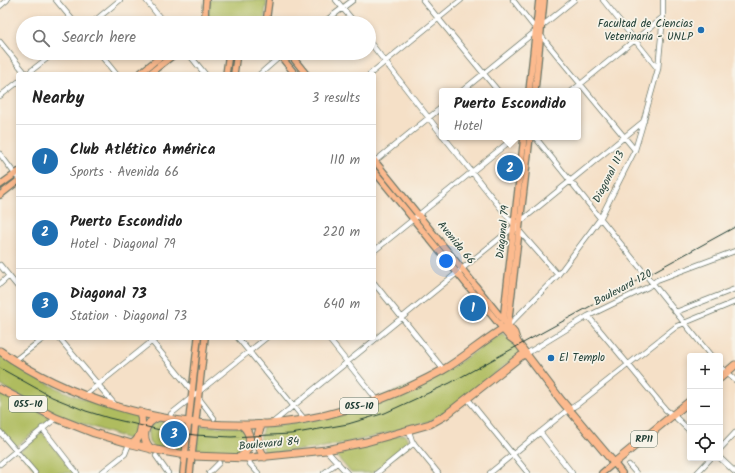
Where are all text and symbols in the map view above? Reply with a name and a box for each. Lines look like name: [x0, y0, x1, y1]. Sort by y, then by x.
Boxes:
place label: Facultad de Ciencias Veterinaria - UNLP: [598, 15, 694, 46]
search box: [16, 16, 376, 60]
marker: Facultad de Ciencias Veterinaria - UNLP: [696, 25, 706, 35]
text: Search here: [62, 26, 136, 50]
icon: search: [30, 27, 52, 49]
text: Nearby: [32, 85, 84, 112]
text: 3 results: [312, 88, 360, 109]
popup: [439, 88, 581, 140]
text: Puerto Escondido: [454, 92, 566, 116]
text: Hotel: [454, 116, 483, 137]
text: Club Atlético América: [70, 138, 215, 162]
street label: Diagonal 113: [588, 148, 630, 206]
text: 1: [43, 150, 47, 171]
text: 110 m: [330, 150, 360, 171]
pin: 2: [497, 153, 523, 183]
text: Sports · Avenida 66: [70, 162, 179, 183]
street label: Diagonal 79: [491, 204, 515, 260]
text: Puerto Escondido: [70, 210, 182, 234]
street label: Avenida 66: [433, 217, 479, 269]
text: 2: [41, 222, 49, 243]
text: 220 m: [323, 222, 360, 243]
text: Hotel · Diagonal 79: [70, 234, 176, 255]
your location: [436, 251, 456, 271]
street label: Boulevard 120: [591, 265, 656, 311]
text: Diagonal 73: [70, 282, 147, 306]
pin: 1: [460, 293, 486, 323]
text: 3: [41, 294, 49, 315]
text: 640 m: [324, 294, 360, 315]
text: Station · Diagonal 73: [70, 306, 187, 327]
place label: El Templo: [559, 349, 605, 367]
marker: El Templo: [546, 353, 556, 363]
map controls: [687, 353, 723, 461]
button: +: [687, 353, 723, 389]
button: −: [687, 389, 723, 425]
road number: 055-10: [9, 396, 47, 412]
road number: 055-10: [340, 398, 378, 414]
pin: 3: [161, 419, 187, 449]
button: locate: [687, 425, 723, 461]
road number: RP11: [631, 431, 657, 447]
street label: Boulevard 84: [238, 432, 300, 456]

